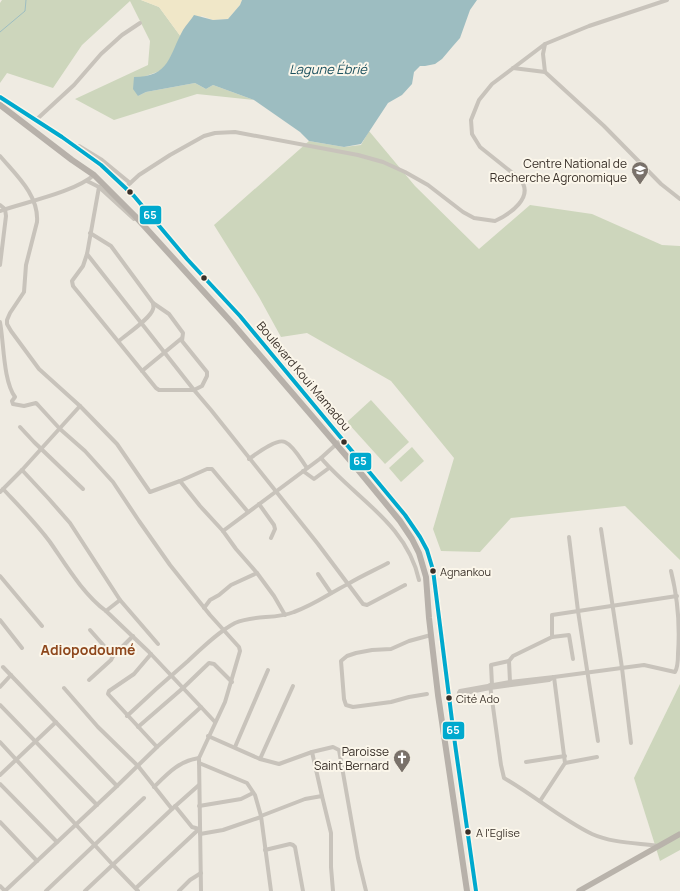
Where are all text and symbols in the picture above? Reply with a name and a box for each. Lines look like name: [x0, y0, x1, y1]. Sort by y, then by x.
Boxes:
water label: Lagune Ébrié: [289, 60, 368, 78]
place label: Centre National de Recherche Agronomique: [490, 155, 627, 186]
school or university icon: Centre National de Recherche Agronomique: [630, 160, 650, 185]
unlabelled marker: [125, 187, 135, 197]
line badge: 65: [139, 205, 162, 225]
text: 65: [143, 207, 157, 222]
unlabelled marker: [199, 273, 209, 283]
street label: Boulevard Koui Mamadou: [253, 318, 355, 434]
unlabelled marker: [339, 437, 349, 447]
line badge: 65: [349, 452, 372, 471]
text: 65: [353, 453, 367, 468]
place label: Agnankou: [440, 564, 491, 579]
marker: Agnankou: [428, 566, 438, 576]
district label: Adiopodoumé: [41, 640, 135, 659]
place label: Cité Ado: [456, 691, 500, 706]
marker: Cité Ado: [444, 693, 454, 703]
line badge: 65: [442, 721, 465, 740]
text: 65: [446, 722, 460, 737]
place label: Paroisse Saint Bernard: [314, 743, 389, 774]
church icon: Paroisse Saint Bernard: [392, 748, 412, 773]
place label: A l'Eglise: [476, 825, 520, 840]
marker: A l'Eglise: [463, 827, 473, 837]

